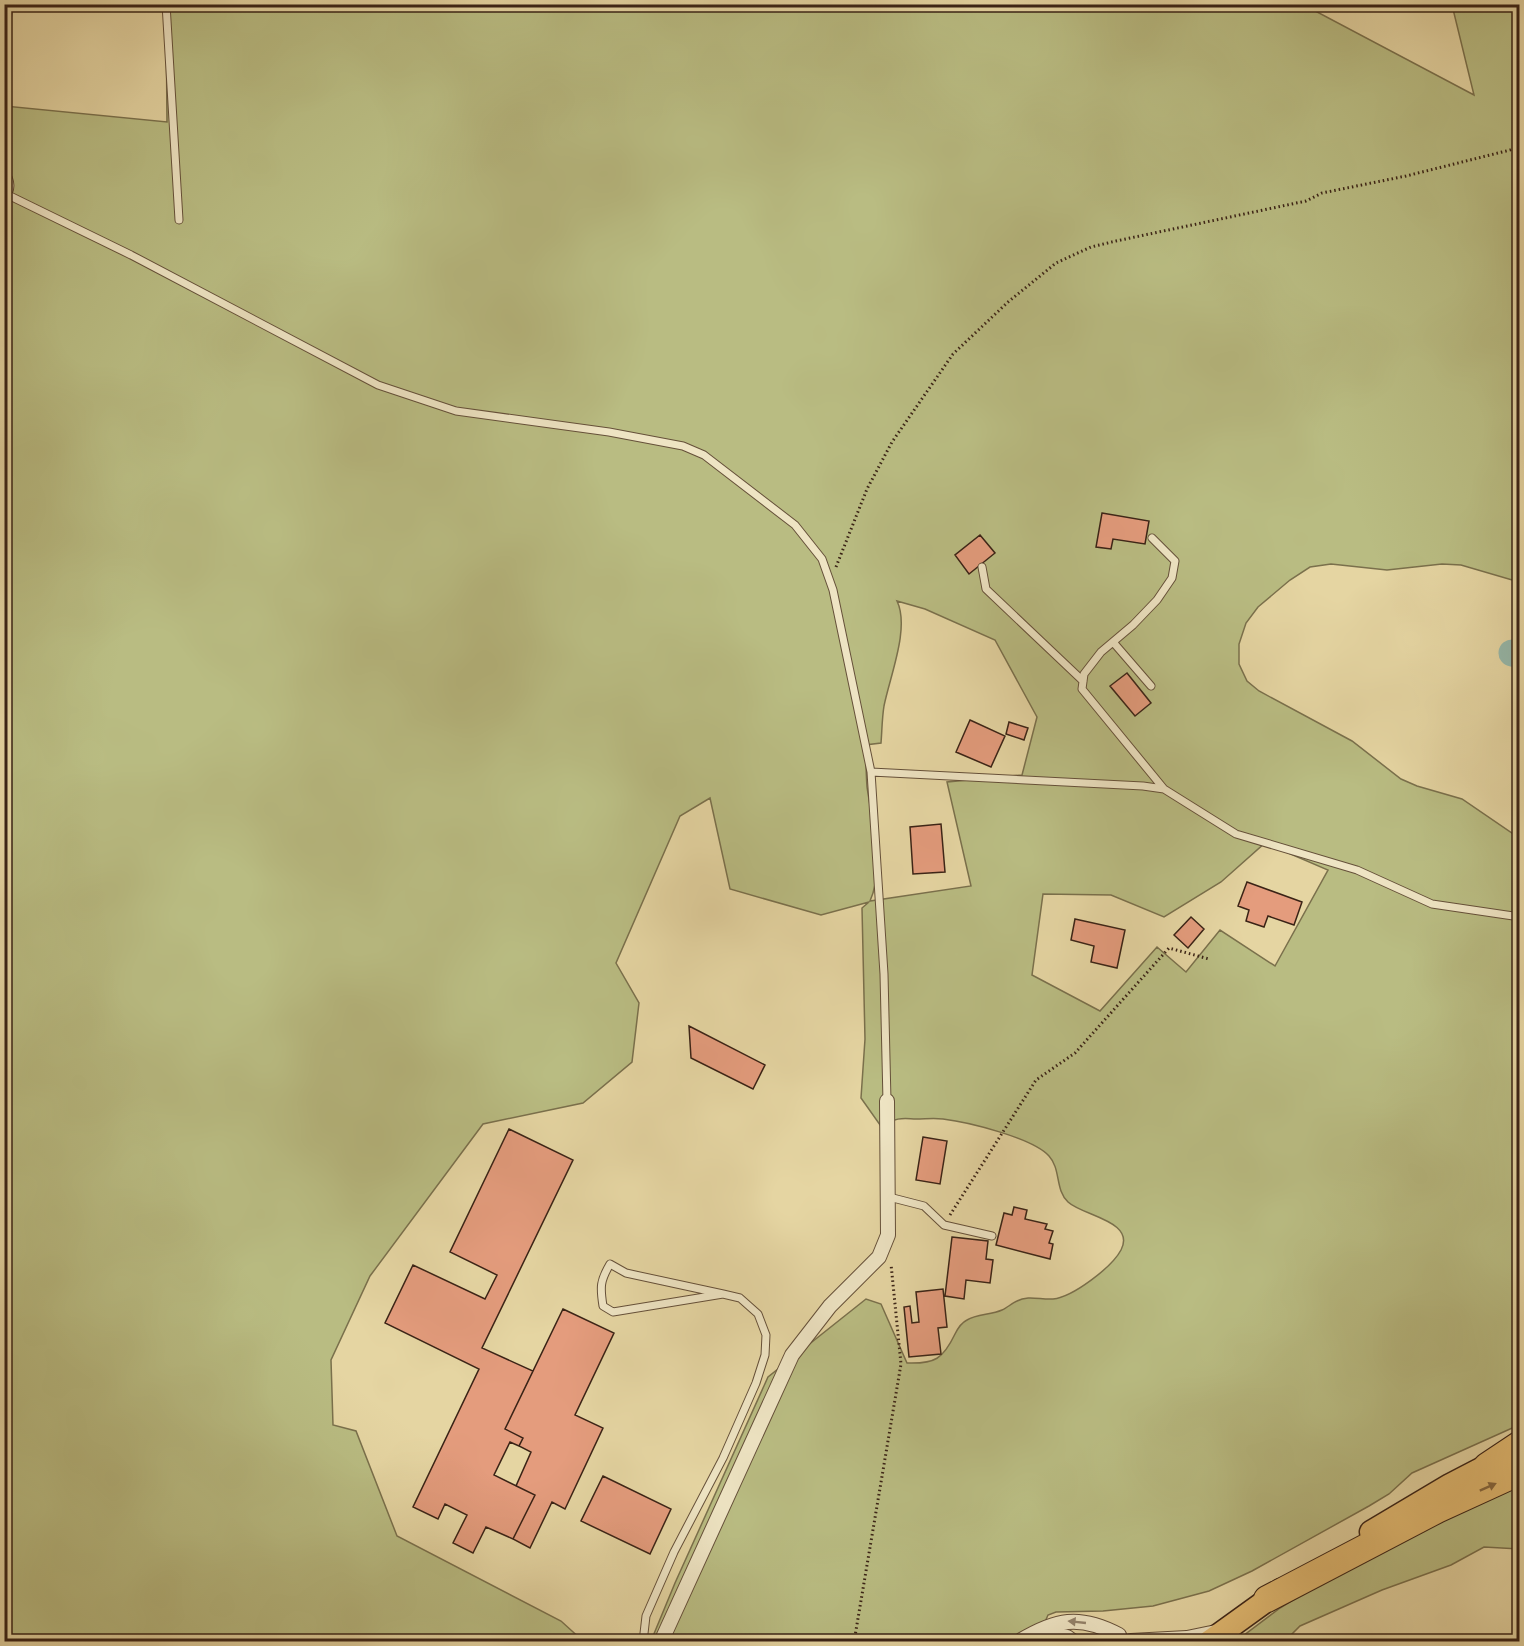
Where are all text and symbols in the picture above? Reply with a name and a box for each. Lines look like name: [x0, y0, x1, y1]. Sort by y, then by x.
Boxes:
one-way arrow: [1479, 1482, 1496, 1491]
one-way arrow: [1068, 1617, 1087, 1627]

